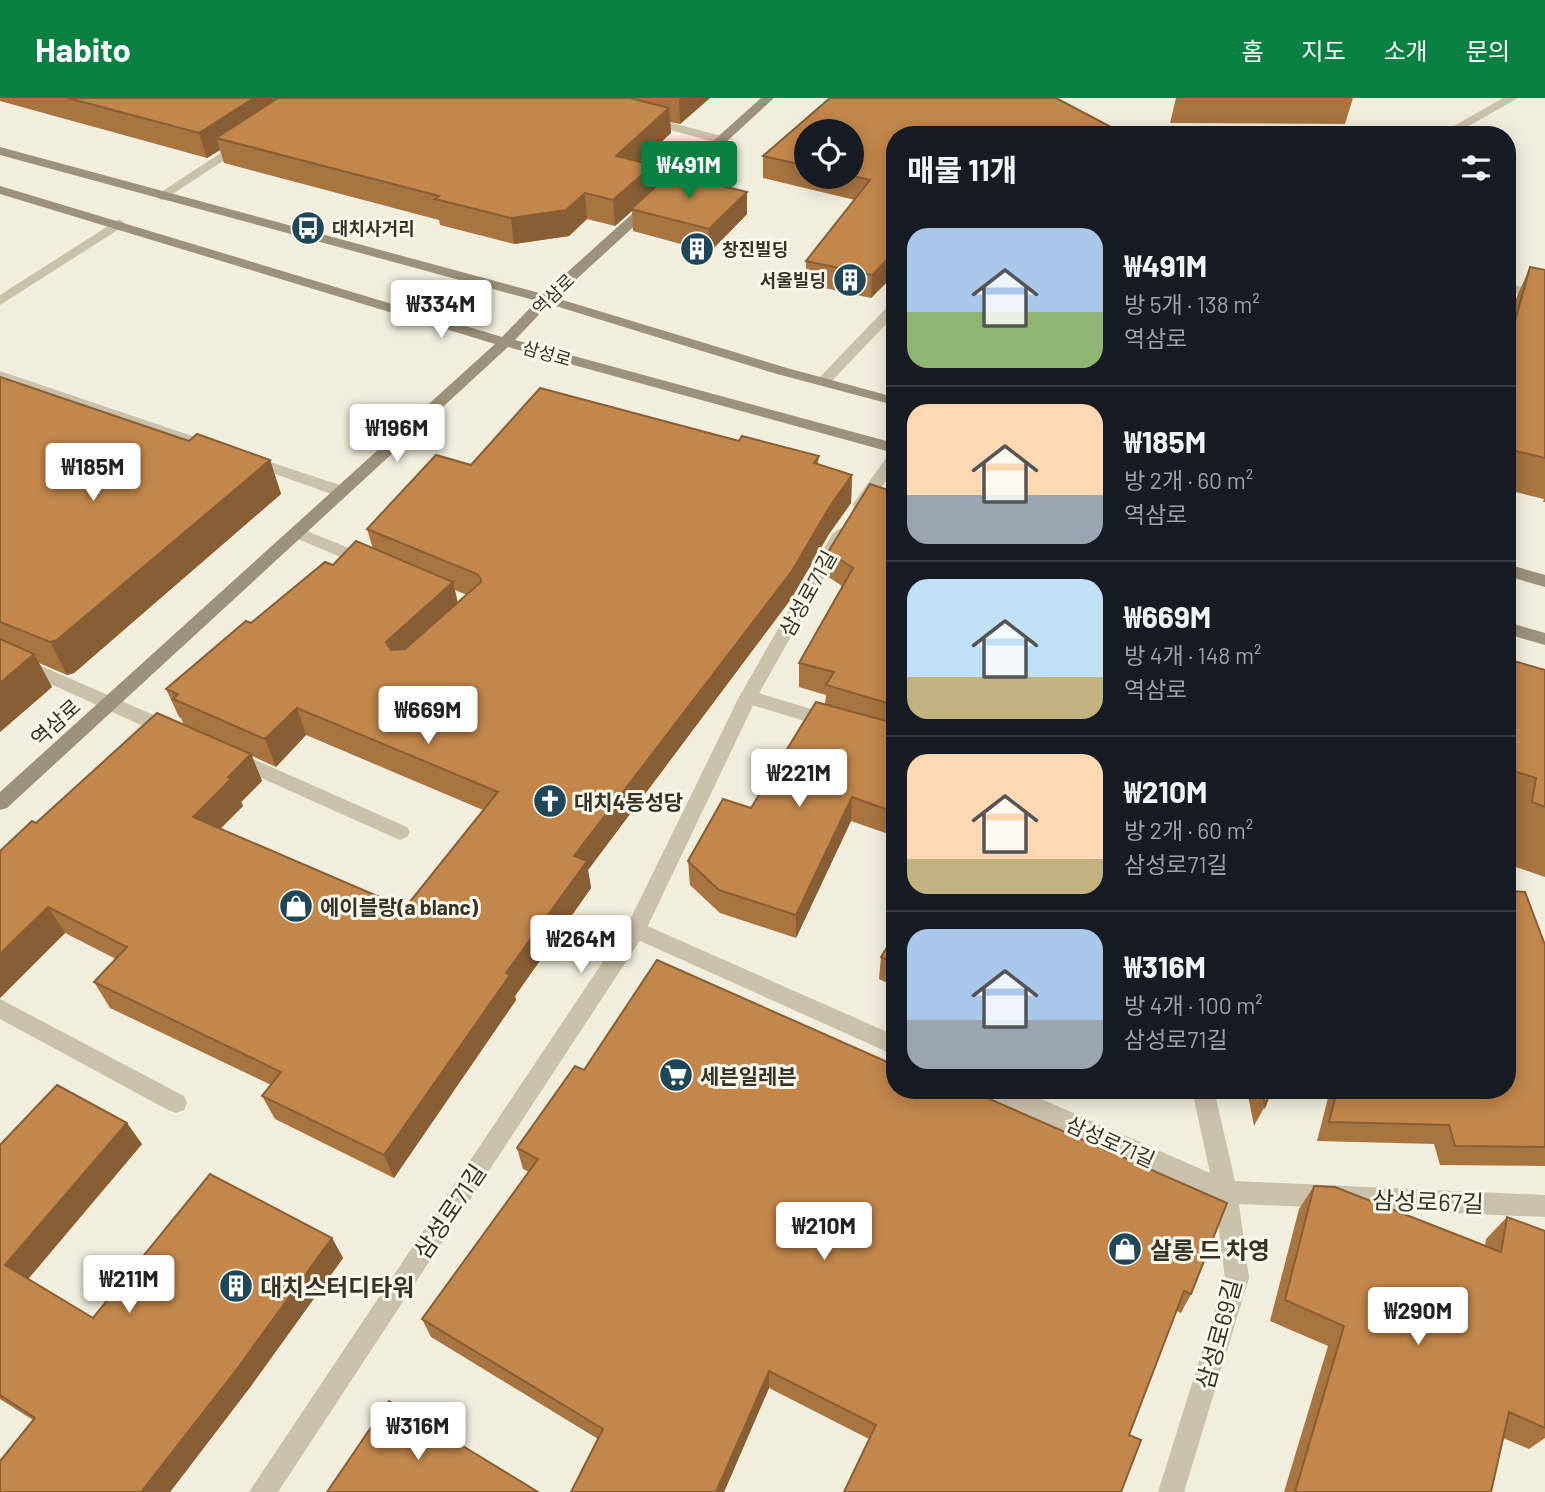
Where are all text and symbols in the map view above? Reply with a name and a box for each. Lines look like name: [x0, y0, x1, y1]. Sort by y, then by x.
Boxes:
text: Habito: [35, 29, 131, 69]
text: 홈: [1241, 36, 1263, 65]
text: 지도: [1301, 36, 1346, 65]
text: 소개: [1384, 36, 1428, 65]
text: 문의: [1466, 36, 1510, 65]
map controls: [794, 119, 864, 189]
button: locate: [794, 119, 864, 189]
pin: ₩491M: [640, 141, 738, 201]
icon: filters: [1457, 149, 1495, 187]
text: ₩491M: [657, 150, 721, 178]
text: 매물 11개: [907, 151, 1017, 187]
bus stop icon: 대치사거리: [289, 209, 327, 247]
place label: 대치사거리: [332, 217, 415, 239]
building icon: 창진빌딩: [678, 230, 716, 268]
place label: 창진빌딩: [722, 238, 788, 260]
text: ₩491M: [1124, 247, 1207, 283]
icon: home: [963, 256, 1047, 340]
building icon: 서울빌딩: [831, 261, 869, 299]
street label: 역삼로: [527, 269, 579, 319]
place label: 서울빌딩: [760, 269, 826, 291]
pin: ₩334M: [392, 280, 490, 340]
text: ₩334M: [407, 289, 475, 317]
text: 방 5개 · 138 m²: [1124, 290, 1260, 318]
text: 역삼로: [1124, 324, 1187, 352]
street label: 삼성로: [520, 336, 574, 370]
pin: ₩196M: [348, 404, 446, 464]
text: ₩196M: [366, 413, 428, 441]
text: ₩185M: [1124, 423, 1206, 459]
icon: home: [963, 432, 1047, 516]
pin: ₩185M: [44, 444, 142, 503]
text: ₩185M: [62, 452, 125, 480]
text: 방 2개 · 60 m²: [1124, 466, 1253, 494]
text: 역삼로: [1124, 500, 1187, 528]
street label: 삼성로71길: [773, 546, 841, 640]
text: ₩669M: [1124, 598, 1211, 634]
icon: home: [963, 607, 1047, 691]
text: 방 4개 · 148 m²: [1124, 641, 1261, 669]
text: 역삼로: [1124, 675, 1187, 703]
pin: ₩669M: [379, 686, 477, 746]
street label: 역삼로: [25, 693, 85, 751]
text: ₩669M: [395, 695, 461, 723]
pin: ₩221M: [750, 750, 848, 809]
text: ₩221M: [767, 758, 831, 786]
text: ₩210M: [1124, 773, 1208, 809]
church icon: 대치4동성당: [531, 782, 569, 820]
icon: home: [963, 782, 1047, 866]
place label: 대치4동성당: [574, 789, 683, 814]
text: 방 2개 · 60 m²: [1124, 816, 1253, 844]
text: 삼성로71길: [1124, 850, 1228, 878]
shop icon: 에이블랑(a blanc): [277, 887, 315, 925]
place label: 에이블랑(a blanc): [320, 894, 479, 919]
pin: ₩264M: [532, 916, 630, 975]
text: ₩264M: [546, 924, 616, 952]
text: ₩316M: [1124, 948, 1206, 984]
icon: home: [963, 957, 1047, 1041]
text: 방 4개 · 100 m²: [1124, 991, 1263, 1019]
text: 삼성로71길: [1124, 1025, 1228, 1053]
supermarket icon: 세븐일레븐: [657, 1056, 695, 1094]
place label: 세븐일레븐: [700, 1063, 797, 1088]
street label: 삼성로71길: [1063, 1110, 1159, 1172]
street label: 삼성로71길: [407, 1158, 491, 1264]
street label: 삼성로67길: [1372, 1185, 1484, 1217]
pin: ₩210M: [775, 1202, 873, 1262]
text: ₩210M: [792, 1211, 856, 1239]
shop icon: 살롱 드 차영: [1106, 1230, 1144, 1268]
place label: 살롱 드 차영: [1150, 1235, 1270, 1264]
pin: ₩211M: [80, 1256, 178, 1315]
text: ₩211M: [99, 1264, 159, 1292]
building icon: 대치스터디타워: [217, 1267, 255, 1305]
place label: 대치스터디타워: [260, 1272, 415, 1301]
street label: 삼성로69길: [1189, 1276, 1247, 1392]
pin: ₩290M: [1369, 1288, 1467, 1347]
text: ₩290M: [1384, 1296, 1452, 1324]
pin: ₩316M: [369, 1402, 467, 1462]
text: ₩316M: [387, 1411, 449, 1439]

